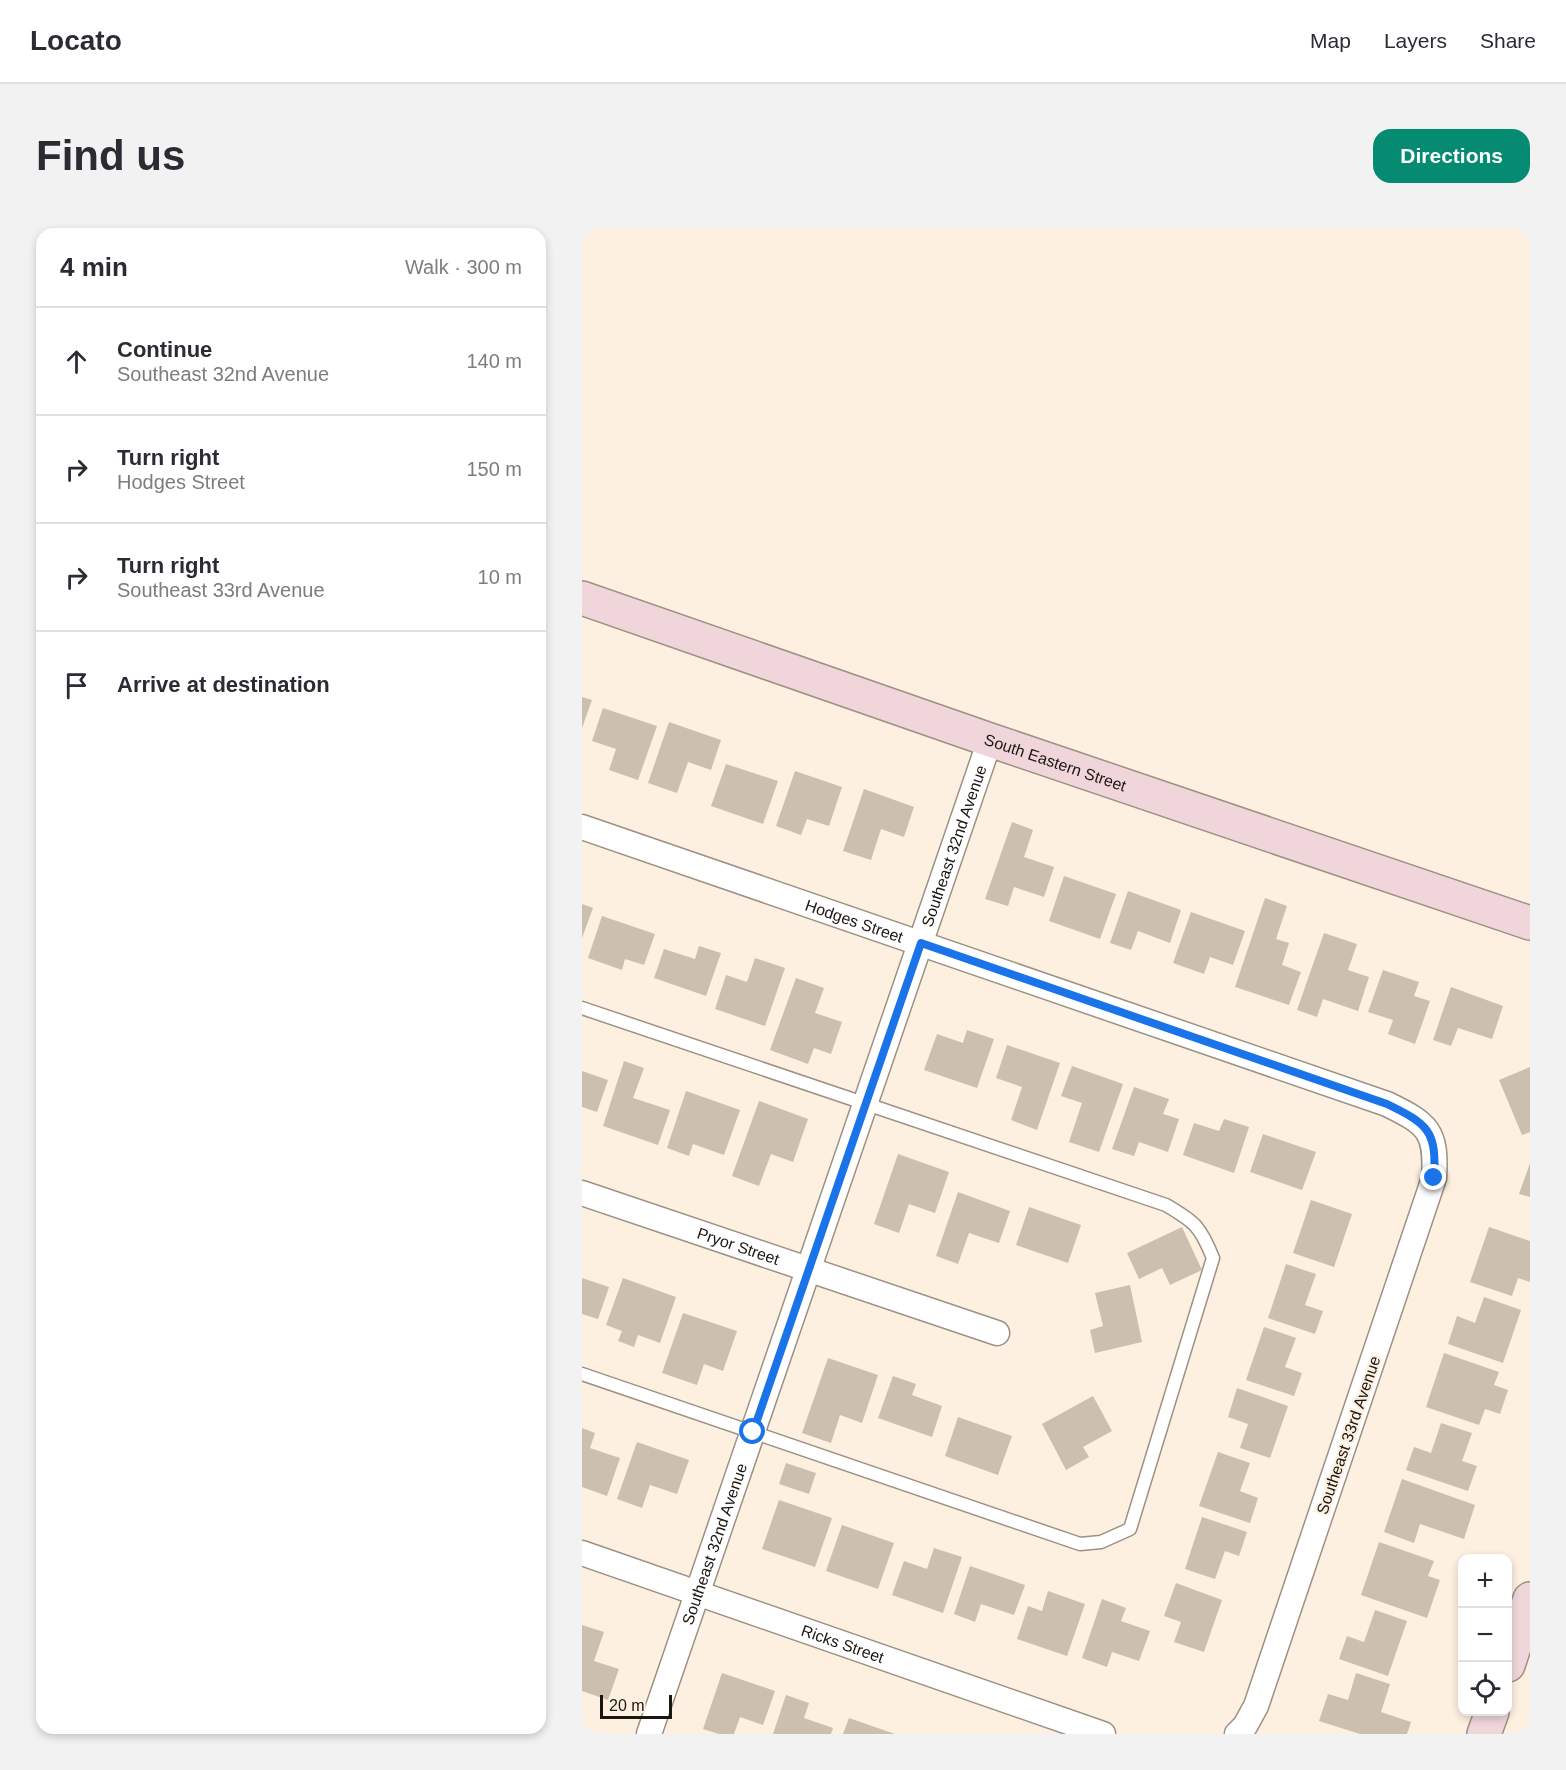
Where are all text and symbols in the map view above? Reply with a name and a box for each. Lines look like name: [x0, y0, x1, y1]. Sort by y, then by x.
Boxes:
text: Locato: [30, 25, 122, 56]
text: Map: [1310, 29, 1351, 52]
text: Layers: [1384, 29, 1447, 52]
text: Share: [1480, 29, 1536, 52]
button: Directions: [1373, 129, 1530, 183]
text: Find us: [36, 132, 185, 179]
text: 4 min: [60, 252, 128, 282]
text: Walk · 300 m: [405, 256, 522, 278]
text: Continue: [117, 337, 212, 362]
icon: ahead: [60, 345, 93, 378]
text: 140 m: [466, 350, 522, 372]
text: Southeast 32nd Avenue: [117, 363, 329, 385]
text: Turn right: [117, 445, 219, 470]
icon: right: [60, 453, 93, 486]
text: 150 m: [466, 458, 522, 480]
text: Hodges Street: [117, 471, 245, 493]
text: Turn right: [117, 553, 219, 578]
icon: right: [60, 561, 93, 594]
text: 10 m: [478, 566, 522, 588]
text: Southeast 33rd Avenue: [117, 579, 325, 601]
icon: arrive: [60, 669, 93, 702]
text: Arrive at destination: [117, 672, 330, 697]
street label: South Eastern Street: [982, 731, 1129, 795]
street label: Southeast 32nd Avenue: [919, 763, 990, 929]
street label: Hodges Street: [803, 896, 906, 946]
route end: [1420, 1164, 1446, 1190]
street label: Pryor Street: [695, 1225, 782, 1268]
street label: Southeast 33rd Avenue: [1313, 1354, 1384, 1516]
route start: [739, 1418, 765, 1444]
street label: Southeast 32nd Avenue: [679, 1461, 750, 1627]
map controls: [1458, 1554, 1512, 1716]
button: +: [1458, 1554, 1512, 1608]
button: −: [1458, 1608, 1512, 1662]
street label: Ricks Street: [799, 1622, 887, 1666]
button: locate: [1458, 1662, 1512, 1716]
scale bar: [600, 1692, 672, 1720]
text: 20 m: [609, 1697, 645, 1714]

